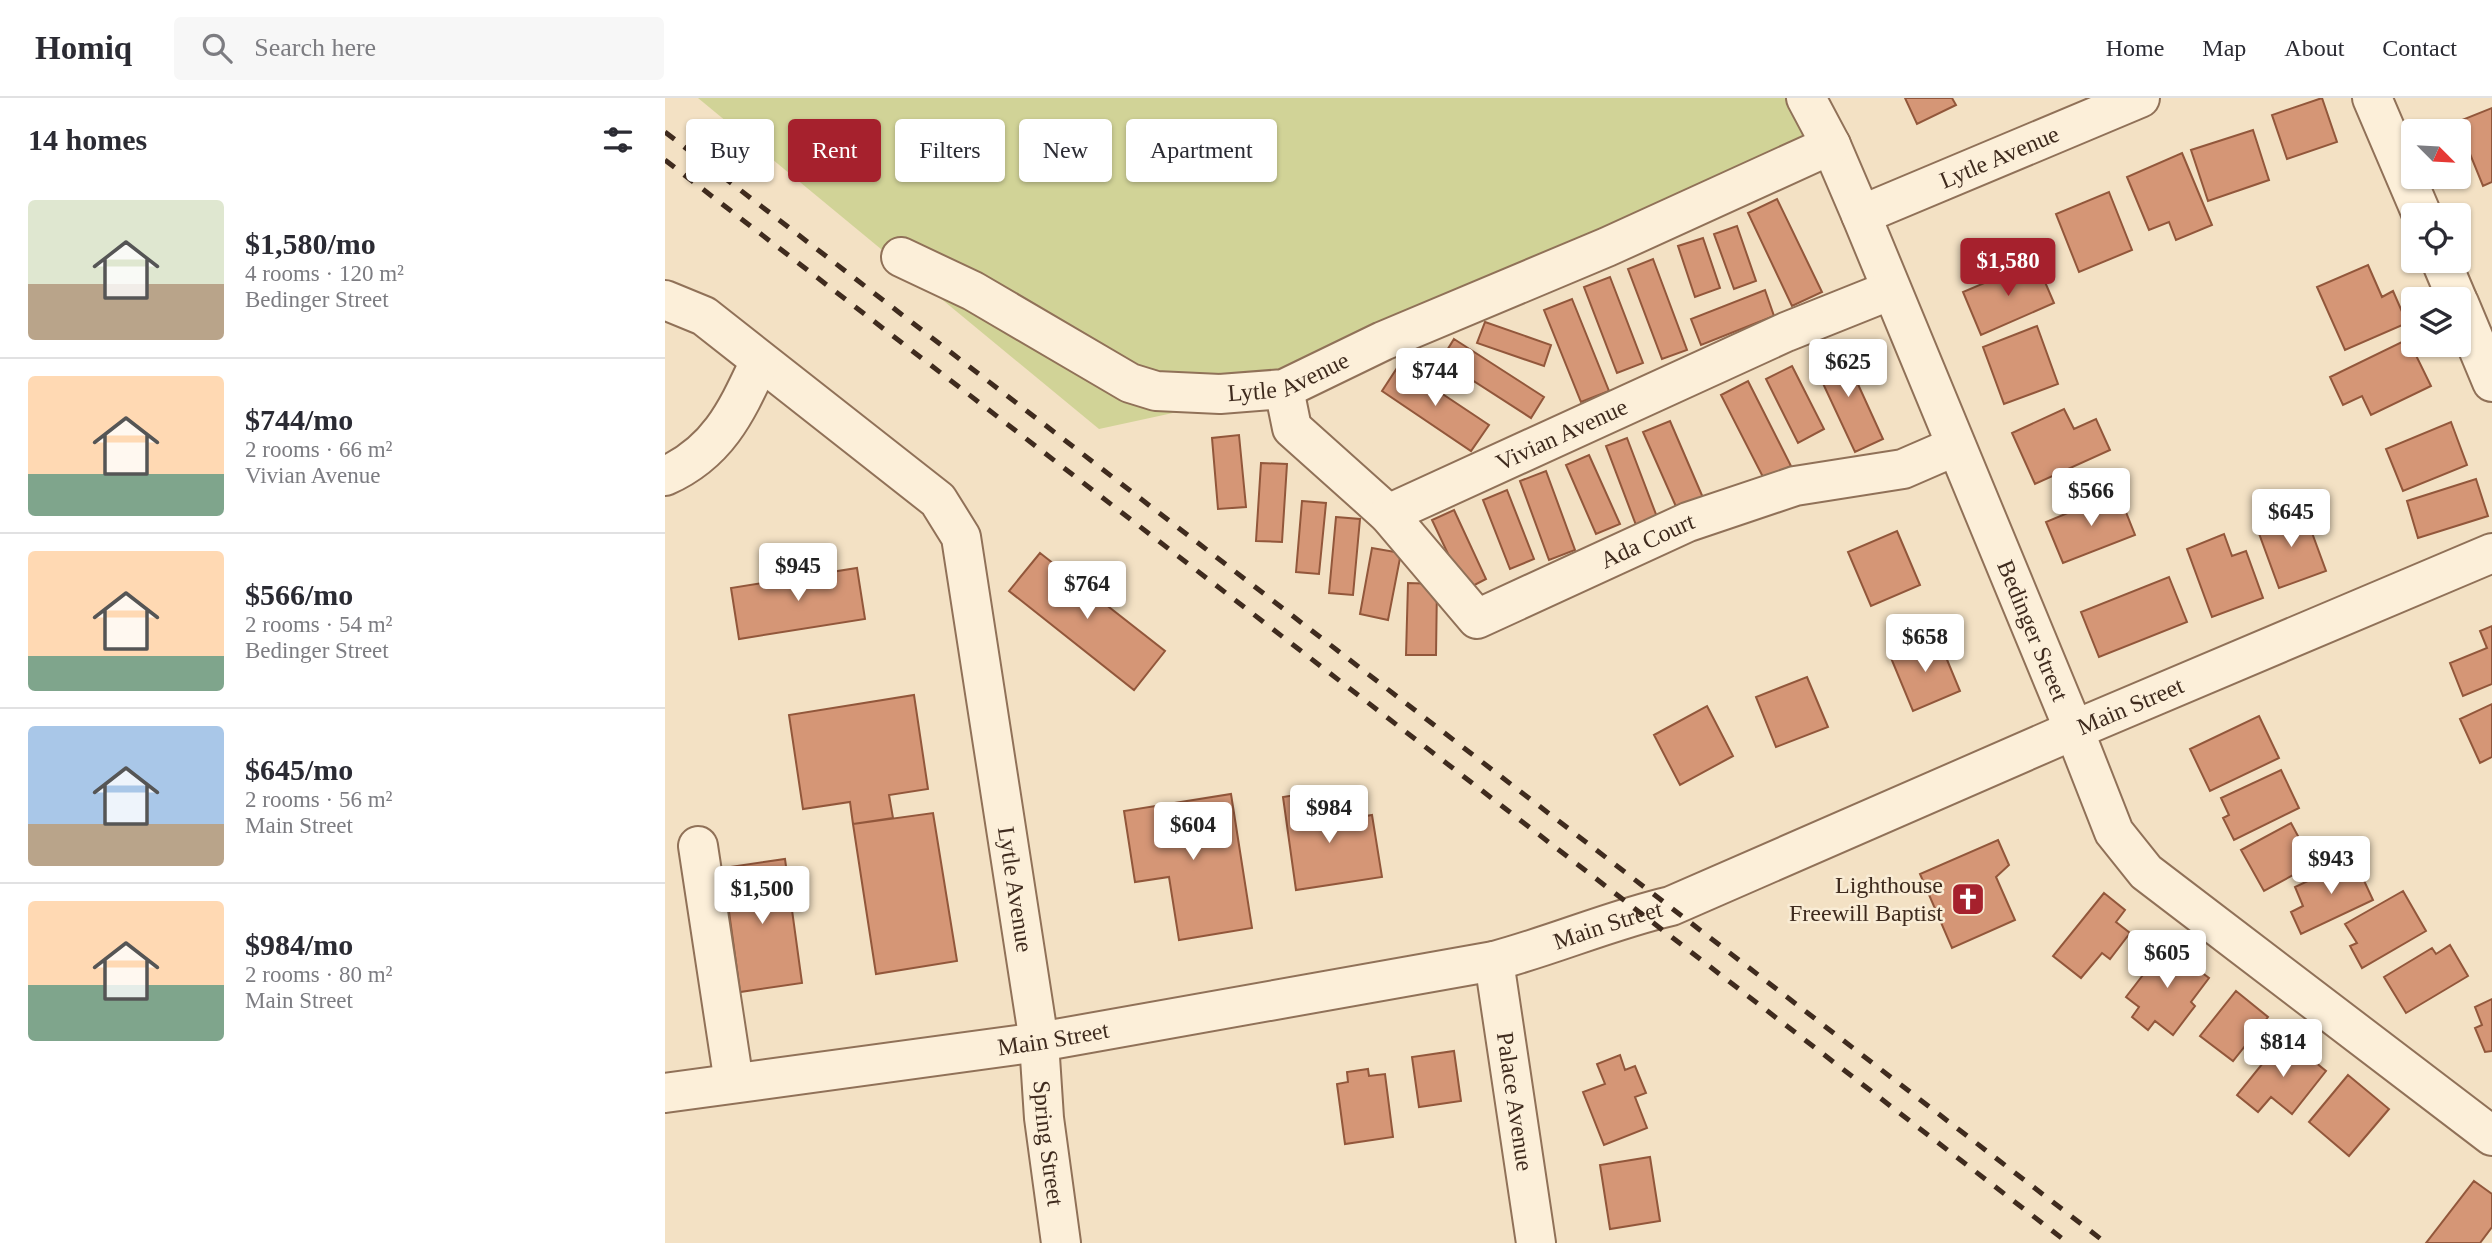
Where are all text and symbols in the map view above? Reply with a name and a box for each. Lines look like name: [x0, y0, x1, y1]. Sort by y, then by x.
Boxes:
search box: [174, 17, 664, 80]
icon: search: [198, 29, 236, 67]
text: Homiq: [35, 30, 132, 66]
text: Search here: [254, 33, 376, 62]
text: Home: [2106, 35, 2164, 61]
text: Map: [2202, 35, 2246, 61]
text: About: [2284, 35, 2344, 61]
text: Contact: [2382, 35, 2457, 61]
chip: Buy: [686, 119, 774, 182]
chip: Rent: [788, 119, 881, 182]
chip: Filters: [895, 119, 1005, 182]
chip: New: [1019, 119, 1112, 182]
chip: Apartment: [1126, 119, 1277, 182]
north arrow: [2401, 119, 2471, 189]
map controls: [2401, 119, 2471, 357]
street label: Lytle Avenue: [1936, 120, 2063, 194]
icon: filters: [599, 121, 637, 159]
text: 14 homes: [28, 123, 147, 156]
button: locate: [2401, 203, 2471, 273]
text: $1,580/mo: [245, 227, 376, 260]
icon: home: [84, 228, 168, 312]
pin: $1,580: [1951, 238, 2065, 298]
text: $1,580: [1976, 248, 2040, 273]
text: 4 rooms · 120 m²: [245, 261, 404, 286]
text: Bedinger Street: [245, 287, 389, 312]
button: layers: [2401, 287, 2471, 357]
pin: $625: [1807, 340, 1889, 399]
street label: Lytle Avenue: [1227, 347, 1353, 406]
pin: $744: [1394, 348, 1476, 408]
text: $625: [1825, 349, 1871, 374]
text: $744: [1412, 358, 1458, 383]
street label: Vivian Avenue: [1492, 393, 1631, 476]
text: $744/mo: [245, 403, 353, 436]
icon: home: [84, 404, 168, 488]
text: 2 rooms · 66 m²: [245, 437, 392, 462]
text: Vivian Avenue: [245, 463, 381, 488]
pin: $566: [2050, 468, 2132, 528]
text: $566: [2068, 478, 2114, 503]
pin: $645: [2250, 490, 2332, 549]
text: $645: [2268, 499, 2314, 524]
street label: Ada Court: [1596, 508, 1698, 573]
pin: $945: [757, 544, 839, 603]
text: $945: [775, 553, 821, 578]
street label: Bedinger Street: [1992, 556, 2074, 705]
pin: $764: [1046, 561, 1128, 621]
text: $764: [1064, 571, 1110, 596]
text: $566/mo: [245, 578, 353, 611]
icon: home: [84, 579, 168, 663]
text: 2 rooms · 54 m²: [245, 612, 392, 637]
pin: $658: [1884, 614, 1966, 674]
text: $658: [1902, 624, 1948, 649]
text: Bedinger Street: [245, 638, 389, 663]
street label: Main Street: [2073, 672, 2188, 740]
text: $645/mo: [245, 753, 353, 786]
icon: home: [84, 754, 168, 838]
pin: $984: [1288, 786, 1370, 845]
text: 2 rooms · 56 m²: [245, 787, 392, 812]
text: $984: [1306, 795, 1352, 820]
pin: $604: [1152, 802, 1234, 862]
text: $604: [1170, 812, 1216, 837]
text: Main Street: [245, 813, 353, 838]
street label: Lytle Avenue: [993, 825, 1038, 954]
pin: $943: [2290, 836, 2372, 896]
text: $943: [2308, 846, 2354, 871]
pin: $1,500: [705, 866, 819, 926]
place label: Lighthouse Freewill Baptist: [1789, 872, 1943, 926]
text: $1,500: [730, 876, 794, 901]
church icon: Lighthouse Freewill Baptist: [1949, 880, 1987, 918]
street label: Main Street: [1550, 896, 1665, 955]
text: $984/mo: [245, 928, 353, 961]
icon: home: [84, 929, 168, 1013]
pin: $605: [2126, 930, 2208, 990]
text: $605: [2144, 940, 2190, 965]
text: 2 rooms · 80 m²: [245, 962, 392, 987]
text: Main Street: [245, 988, 353, 1013]
street label: Main Street: [996, 1017, 1111, 1061]
pin: $814: [2242, 1020, 2324, 1079]
text: $814: [2260, 1029, 2306, 1054]
street label: Palace Avenue: [1492, 1030, 1538, 1173]
street label: Spring Street: [1029, 1080, 1069, 1208]

